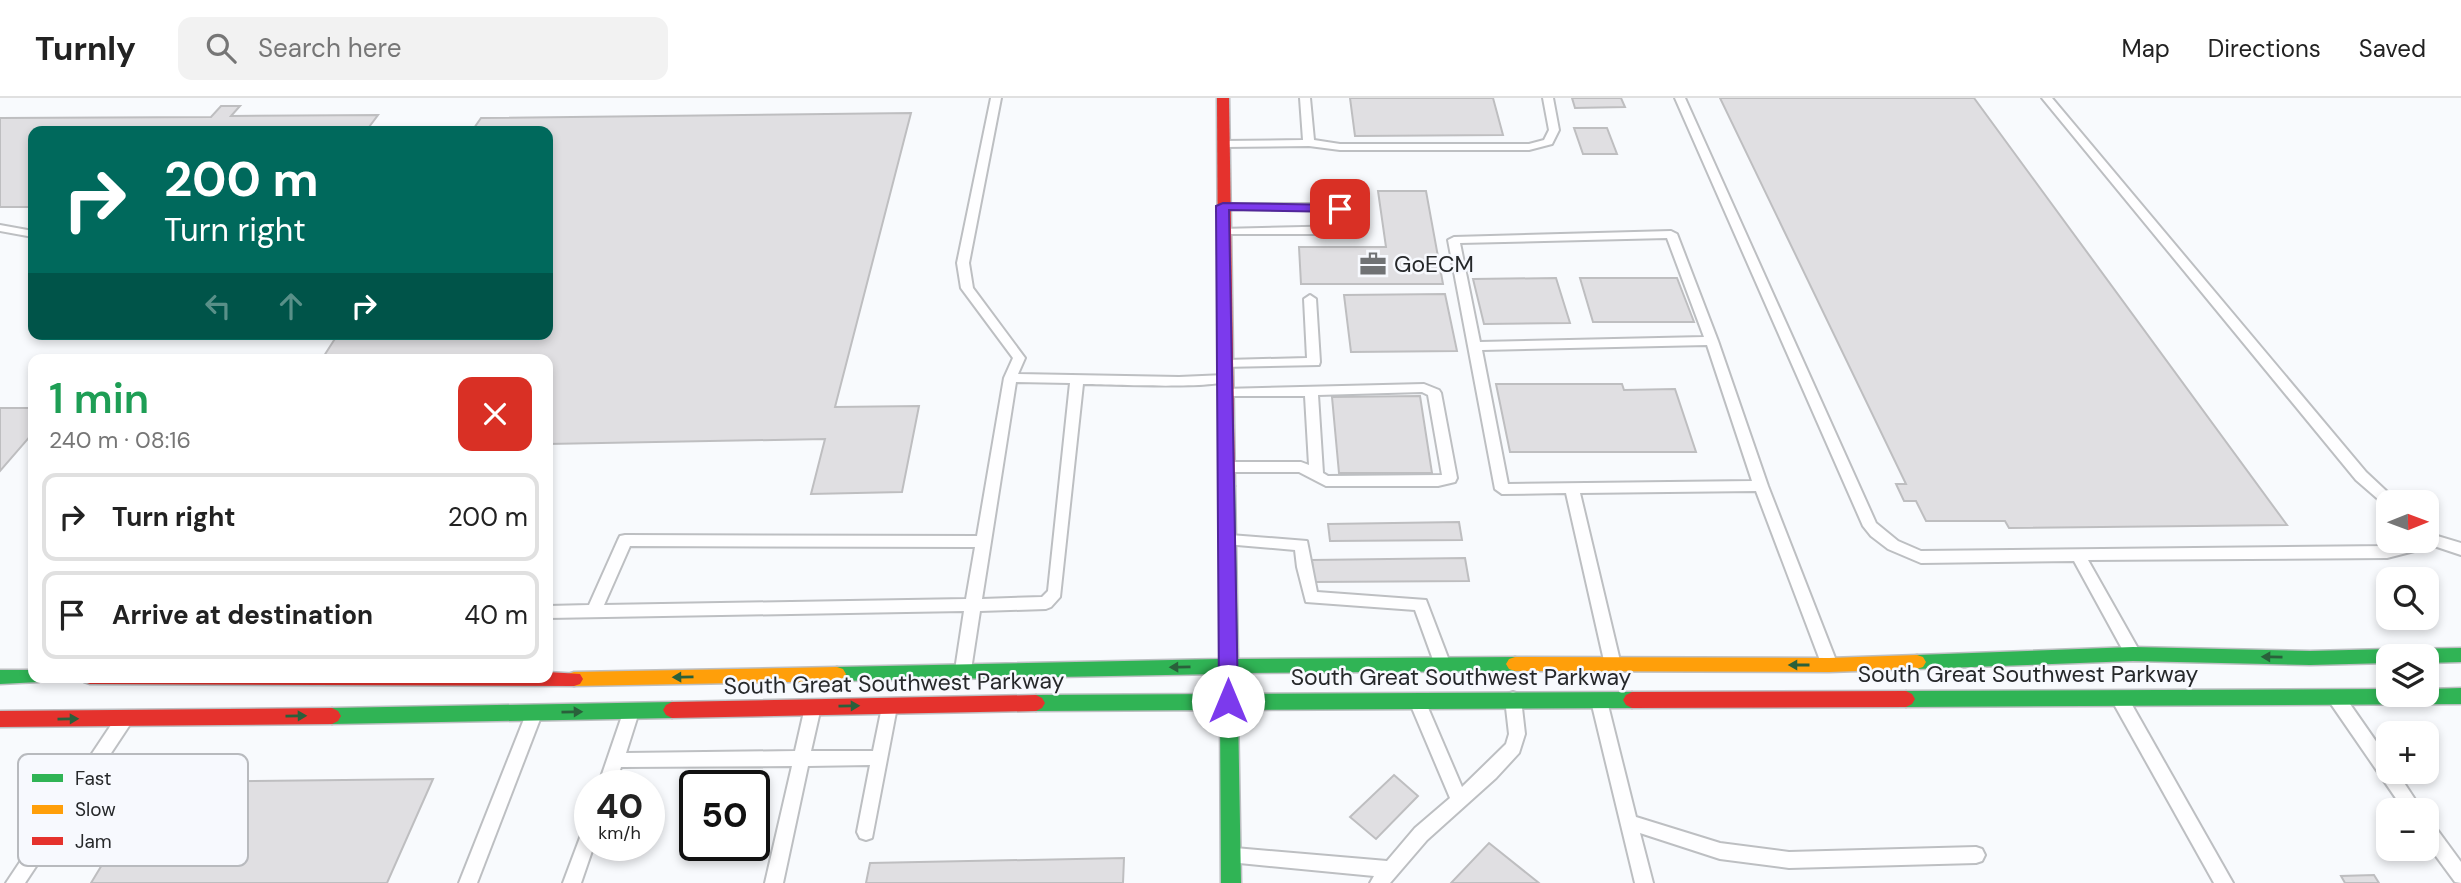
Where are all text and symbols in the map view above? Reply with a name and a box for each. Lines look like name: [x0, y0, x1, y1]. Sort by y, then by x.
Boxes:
search box: [178, 17, 668, 80]
text: Turnly: [35, 27, 136, 70]
icon: search: [202, 29, 240, 67]
text: Search here: [258, 31, 401, 65]
text: Map: [2122, 33, 2170, 64]
text: Directions: [2208, 33, 2321, 64]
text: Saved: [2359, 33, 2426, 64]
text: 200 m: [164, 147, 319, 211]
icon: right: [49, 154, 140, 245]
pin: [1310, 179, 1370, 239]
icon: arrive: [1321, 190, 1359, 228]
text: Turn right: [164, 209, 306, 251]
office icon: GoECM: [1358, 249, 1388, 279]
place label: GoECM: [1394, 249, 1474, 279]
icon: left: [199, 287, 237, 325]
icon: ahead: [272, 287, 310, 325]
icon: right: [345, 287, 383, 325]
text: 1 min: [49, 371, 149, 426]
button: close: [458, 377, 532, 451]
text: 240 m · 08:16: [49, 425, 191, 455]
north arrow: [2376, 490, 2440, 553]
map controls: [2376, 490, 2439, 861]
icon: right: [53, 498, 91, 536]
text: Turn right: [112, 500, 236, 534]
text: 200 m: [448, 500, 528, 534]
button: search: [2376, 567, 2439, 630]
icon: arrive: [53, 596, 91, 634]
text: Arrive at destination: [112, 598, 373, 632]
text: 40 m: [464, 598, 528, 632]
button: layers: [2376, 644, 2439, 707]
one-way arrow: [2260, 651, 2282, 663]
one-way arrow: [1788, 659, 1810, 671]
street label: South Great Southwest Parkway: [1858, 659, 2199, 689]
one-way arrow: [1169, 661, 1191, 673]
street label: South Great Southwest Parkway: [1291, 662, 1632, 692]
position arrow: [1191, 664, 1265, 738]
street label: South Great Southwest Parkway: [723, 665, 1065, 701]
one-way arrow: [672, 671, 694, 683]
one-way arrow: [838, 700, 860, 712]
one-way arrow: [561, 706, 583, 718]
one-way arrow: [285, 710, 307, 722]
one-way arrow: [57, 713, 79, 724]
button: +: [2376, 721, 2439, 784]
legend: [18, 754, 248, 866]
text: Fast: [75, 766, 111, 791]
speed limit sign: 50: [679, 770, 770, 861]
text: 40: [596, 783, 643, 829]
text: Slow: [75, 797, 116, 822]
button: −: [2376, 798, 2439, 861]
text: km/h: [598, 821, 641, 845]
text: Jam: [75, 829, 112, 854]

